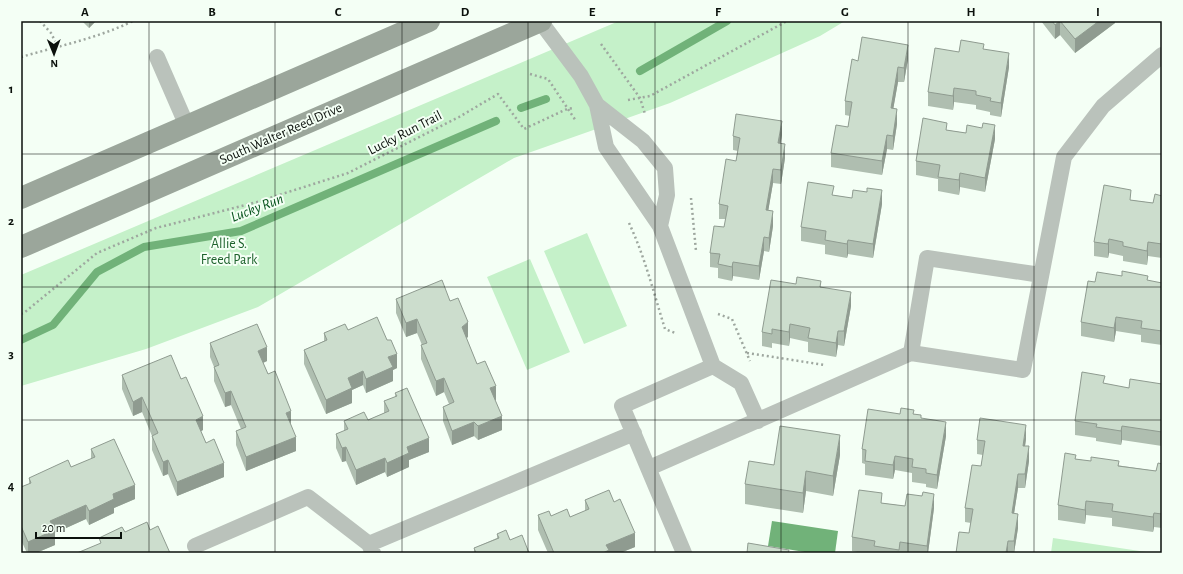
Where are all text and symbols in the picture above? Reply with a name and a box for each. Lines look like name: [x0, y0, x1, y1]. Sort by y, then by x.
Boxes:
text: A: [81, 6, 89, 19]
text: B: [208, 6, 216, 19]
text: C: [335, 6, 342, 19]
text: D: [461, 6, 470, 19]
text: E: [589, 6, 596, 19]
text: F: [715, 6, 722, 19]
text: G: [841, 6, 849, 19]
text: H: [966, 6, 976, 19]
text: I: [1096, 6, 1100, 19]
north arrow: [34, 34, 74, 74]
text: N: [50, 58, 58, 69]
text: 1: [9, 83, 13, 96]
street label: South Walter Reed Drive: [218, 101, 344, 167]
street label: Lucky Run Trail: [366, 108, 444, 158]
water label: Lucky Run: [229, 191, 285, 225]
text: 2: [8, 215, 14, 228]
park label: Allie S. Freed Park: [201, 237, 258, 267]
text: 3: [8, 348, 14, 361]
text: 4: [8, 480, 15, 493]
scale bar: [36, 514, 121, 540]
text: 20 m: [42, 522, 65, 534]

